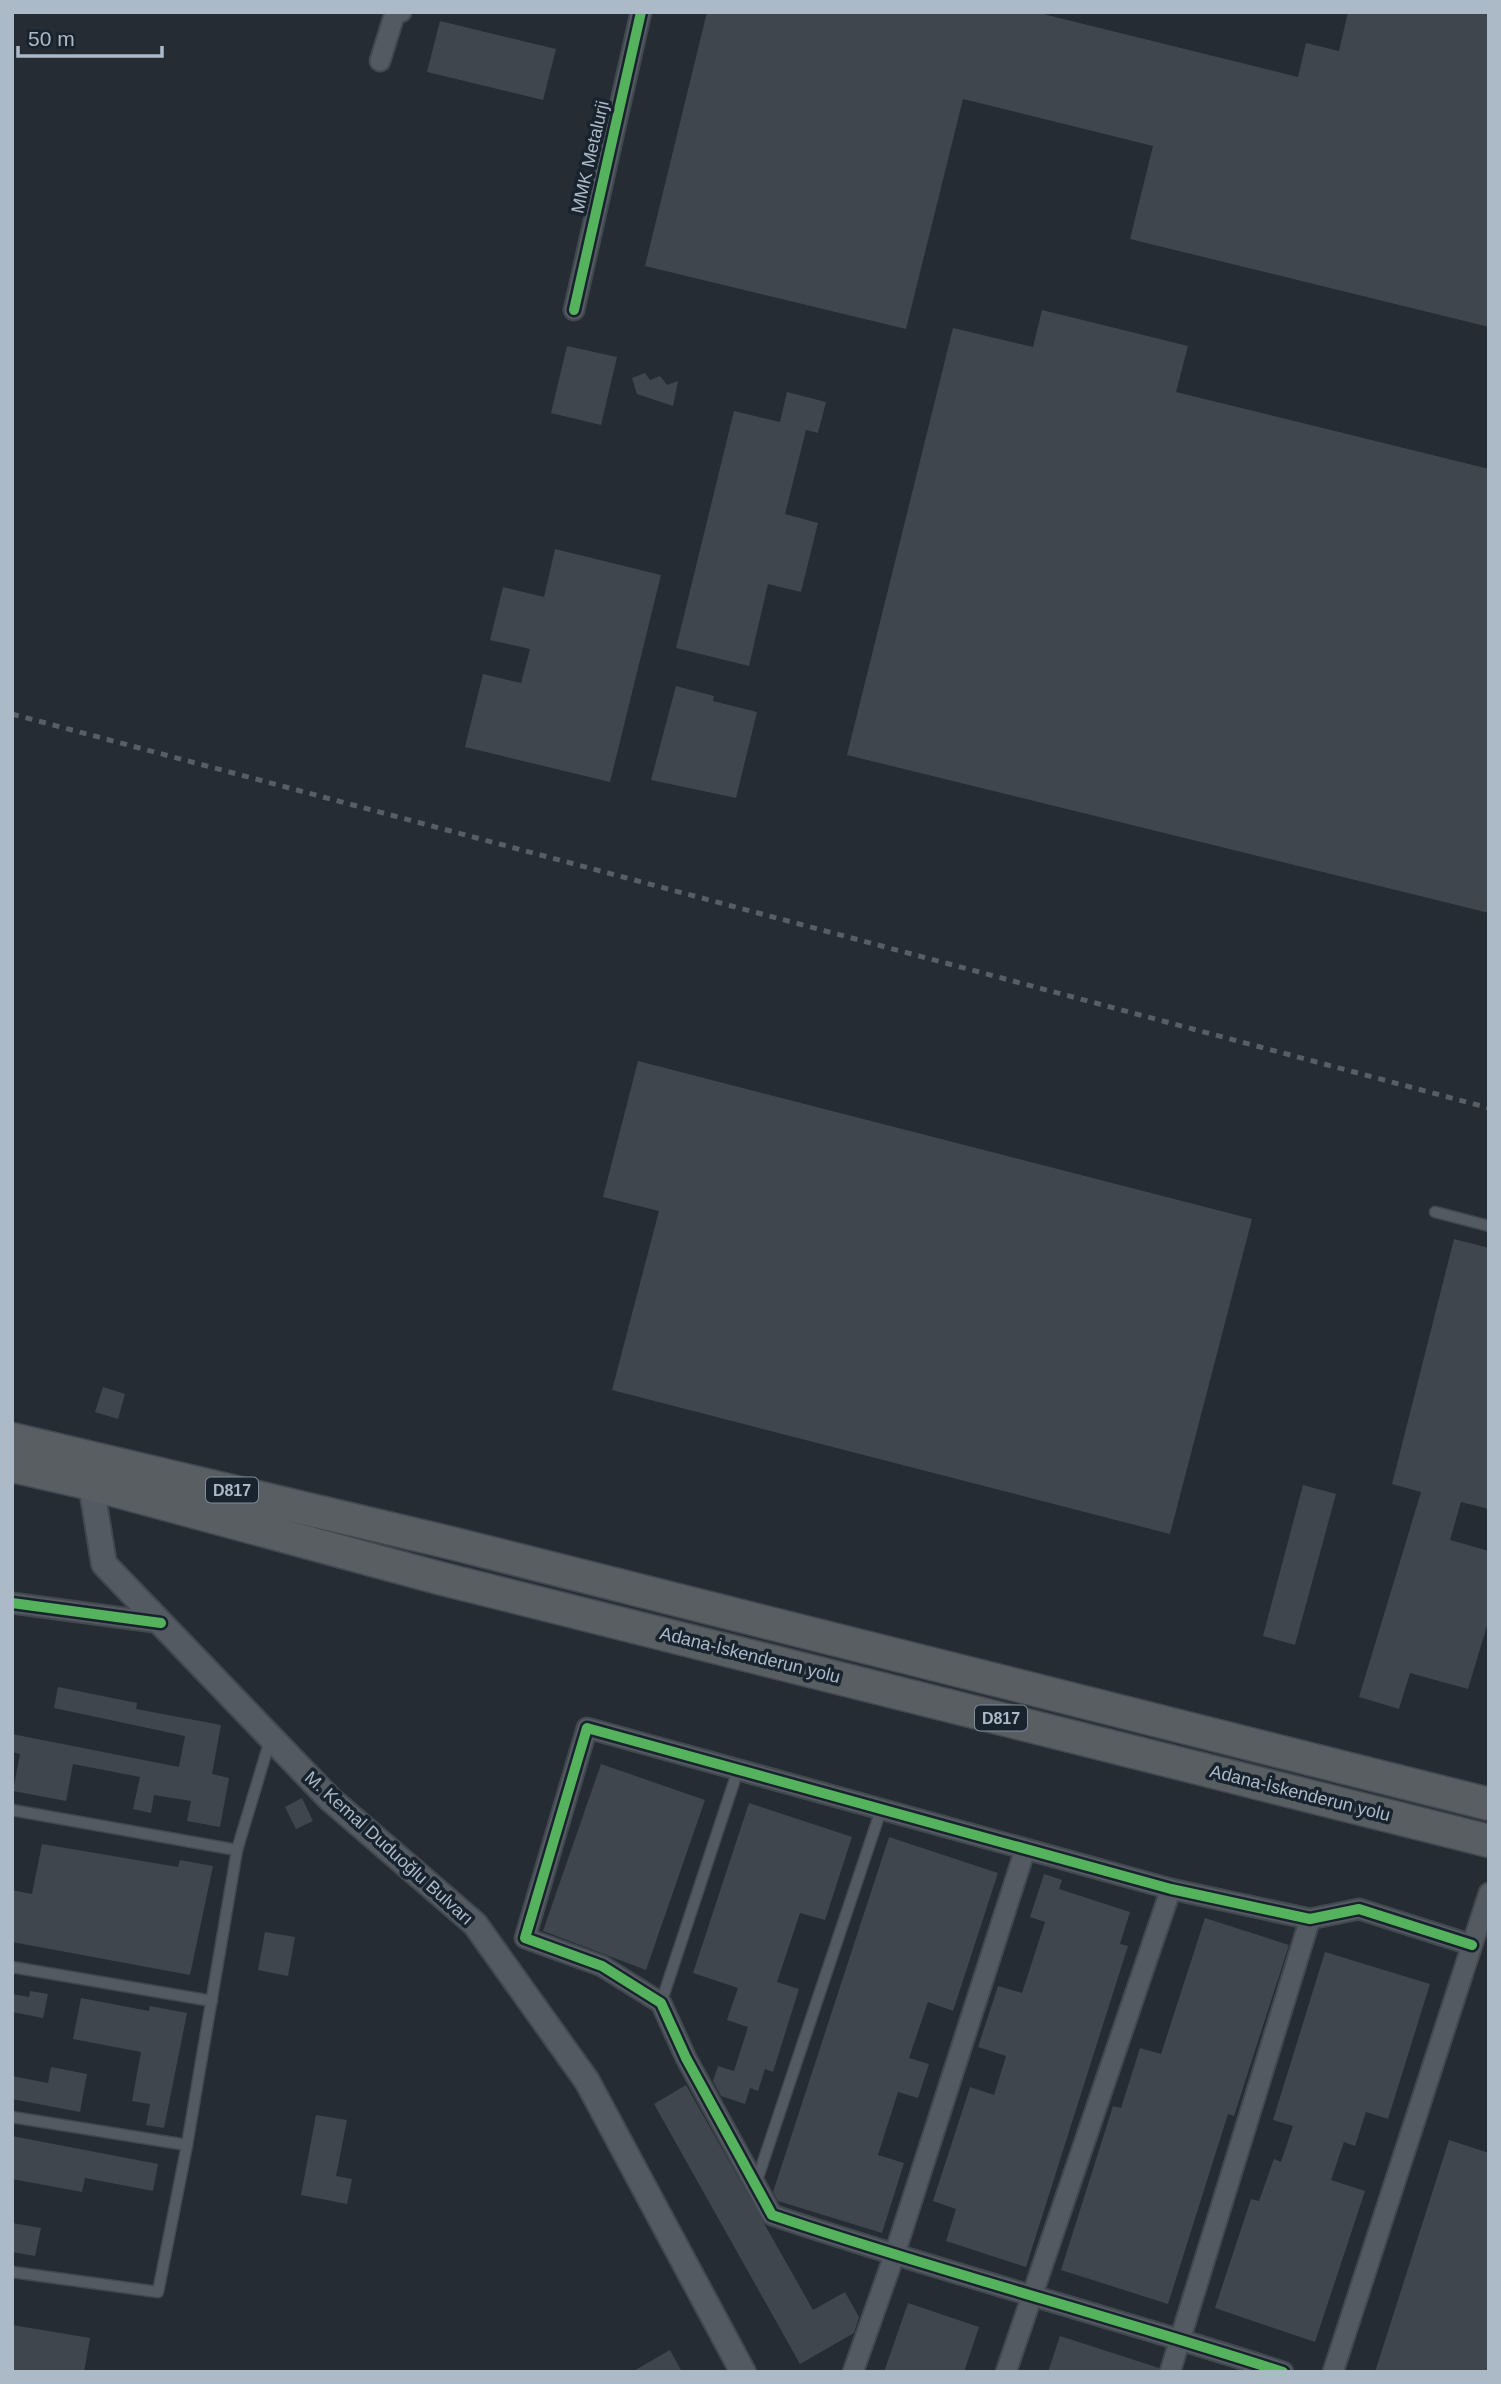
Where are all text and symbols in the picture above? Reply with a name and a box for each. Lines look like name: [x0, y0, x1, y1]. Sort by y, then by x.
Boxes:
scale bar: [18, 14, 161, 58]
text: 50 m: [28, 27, 75, 50]
street label: MMK Metalurji: [567, 99, 613, 215]
road number: D817: [206, 1478, 258, 1502]
street label: Adana-İskenderun yolu: [658, 1623, 842, 1687]
road number: D817: [975, 1706, 1027, 1730]
street label: Adana-İskenderun yolu: [1208, 1761, 1392, 1825]
street label: M. Kemal Duduoğlu Bulvarı: [301, 1767, 477, 1929]

